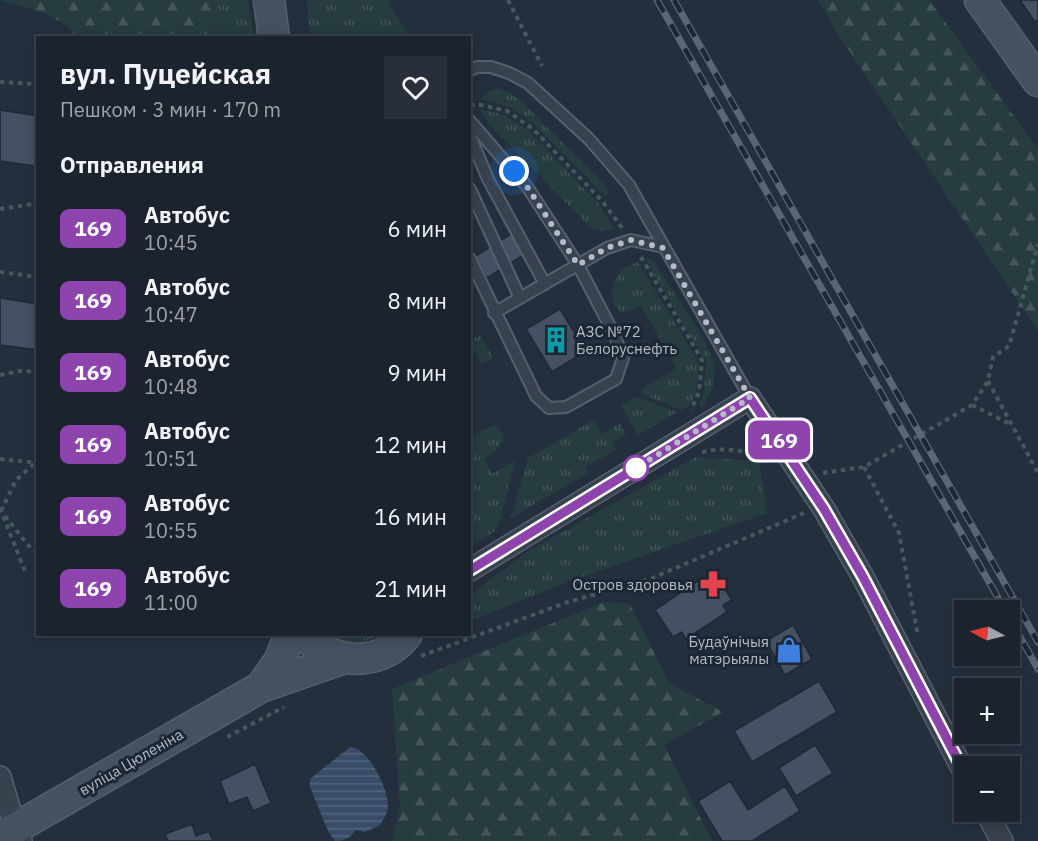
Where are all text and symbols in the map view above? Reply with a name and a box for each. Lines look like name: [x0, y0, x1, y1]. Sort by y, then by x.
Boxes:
text: вул. Пуцейская: [60, 55, 271, 92]
button: heart: [384, 56, 447, 119]
text: Пешком · 3 мин · 170 m: [60, 96, 281, 123]
text: Отправления: [60, 150, 204, 179]
your location: [499, 156, 529, 186]
text: Автобус: [144, 200, 230, 229]
text: 169: [74, 214, 112, 242]
text: 6 мин: [387, 214, 447, 243]
text: 10:45: [144, 229, 198, 256]
text: Автобус: [144, 272, 230, 301]
text: 169: [74, 286, 112, 314]
text: 8 мин: [387, 286, 447, 315]
text: 10:47: [144, 301, 198, 328]
place label: АЗС №72 Белоруснефть: [576, 322, 677, 358]
building icon: АЗС №72 Белоруснефть: [541, 325, 571, 355]
text: Автобус: [144, 344, 230, 373]
text: 169: [74, 358, 112, 386]
text: 9 мин: [387, 358, 447, 387]
text: 10:48: [144, 373, 198, 400]
text: Автобус: [144, 416, 230, 445]
line badge: 169: [744, 420, 814, 460]
text: 169: [760, 426, 798, 454]
text: 169: [74, 430, 112, 458]
text: 12 мин: [374, 430, 447, 459]
text: 10:51: [144, 445, 198, 472]
unlabelled marker: [623, 455, 649, 481]
text: Автобус: [144, 488, 230, 517]
text: 169: [74, 502, 112, 530]
text: 16 мин: [374, 502, 447, 531]
text: 10:55: [144, 517, 198, 544]
text: Автобус: [144, 560, 230, 589]
pharmacy icon: Остров здоровья: [698, 569, 728, 599]
text: 169: [74, 574, 112, 602]
text: 21 мин: [374, 574, 447, 603]
place label: Остров здоровья: [573, 575, 693, 594]
text: 11:00: [144, 589, 198, 616]
north arrow: [954, 600, 1020, 666]
map controls: [954, 600, 1020, 822]
place label: Будаўнічыя матэрыялы: [688, 632, 769, 668]
shop icon: Будаўнічыя матэрыялы: [774, 635, 804, 665]
button: +: [954, 678, 1020, 744]
street label: вуліца Цюленіна: [76, 725, 186, 799]
button: −: [954, 756, 1020, 822]

